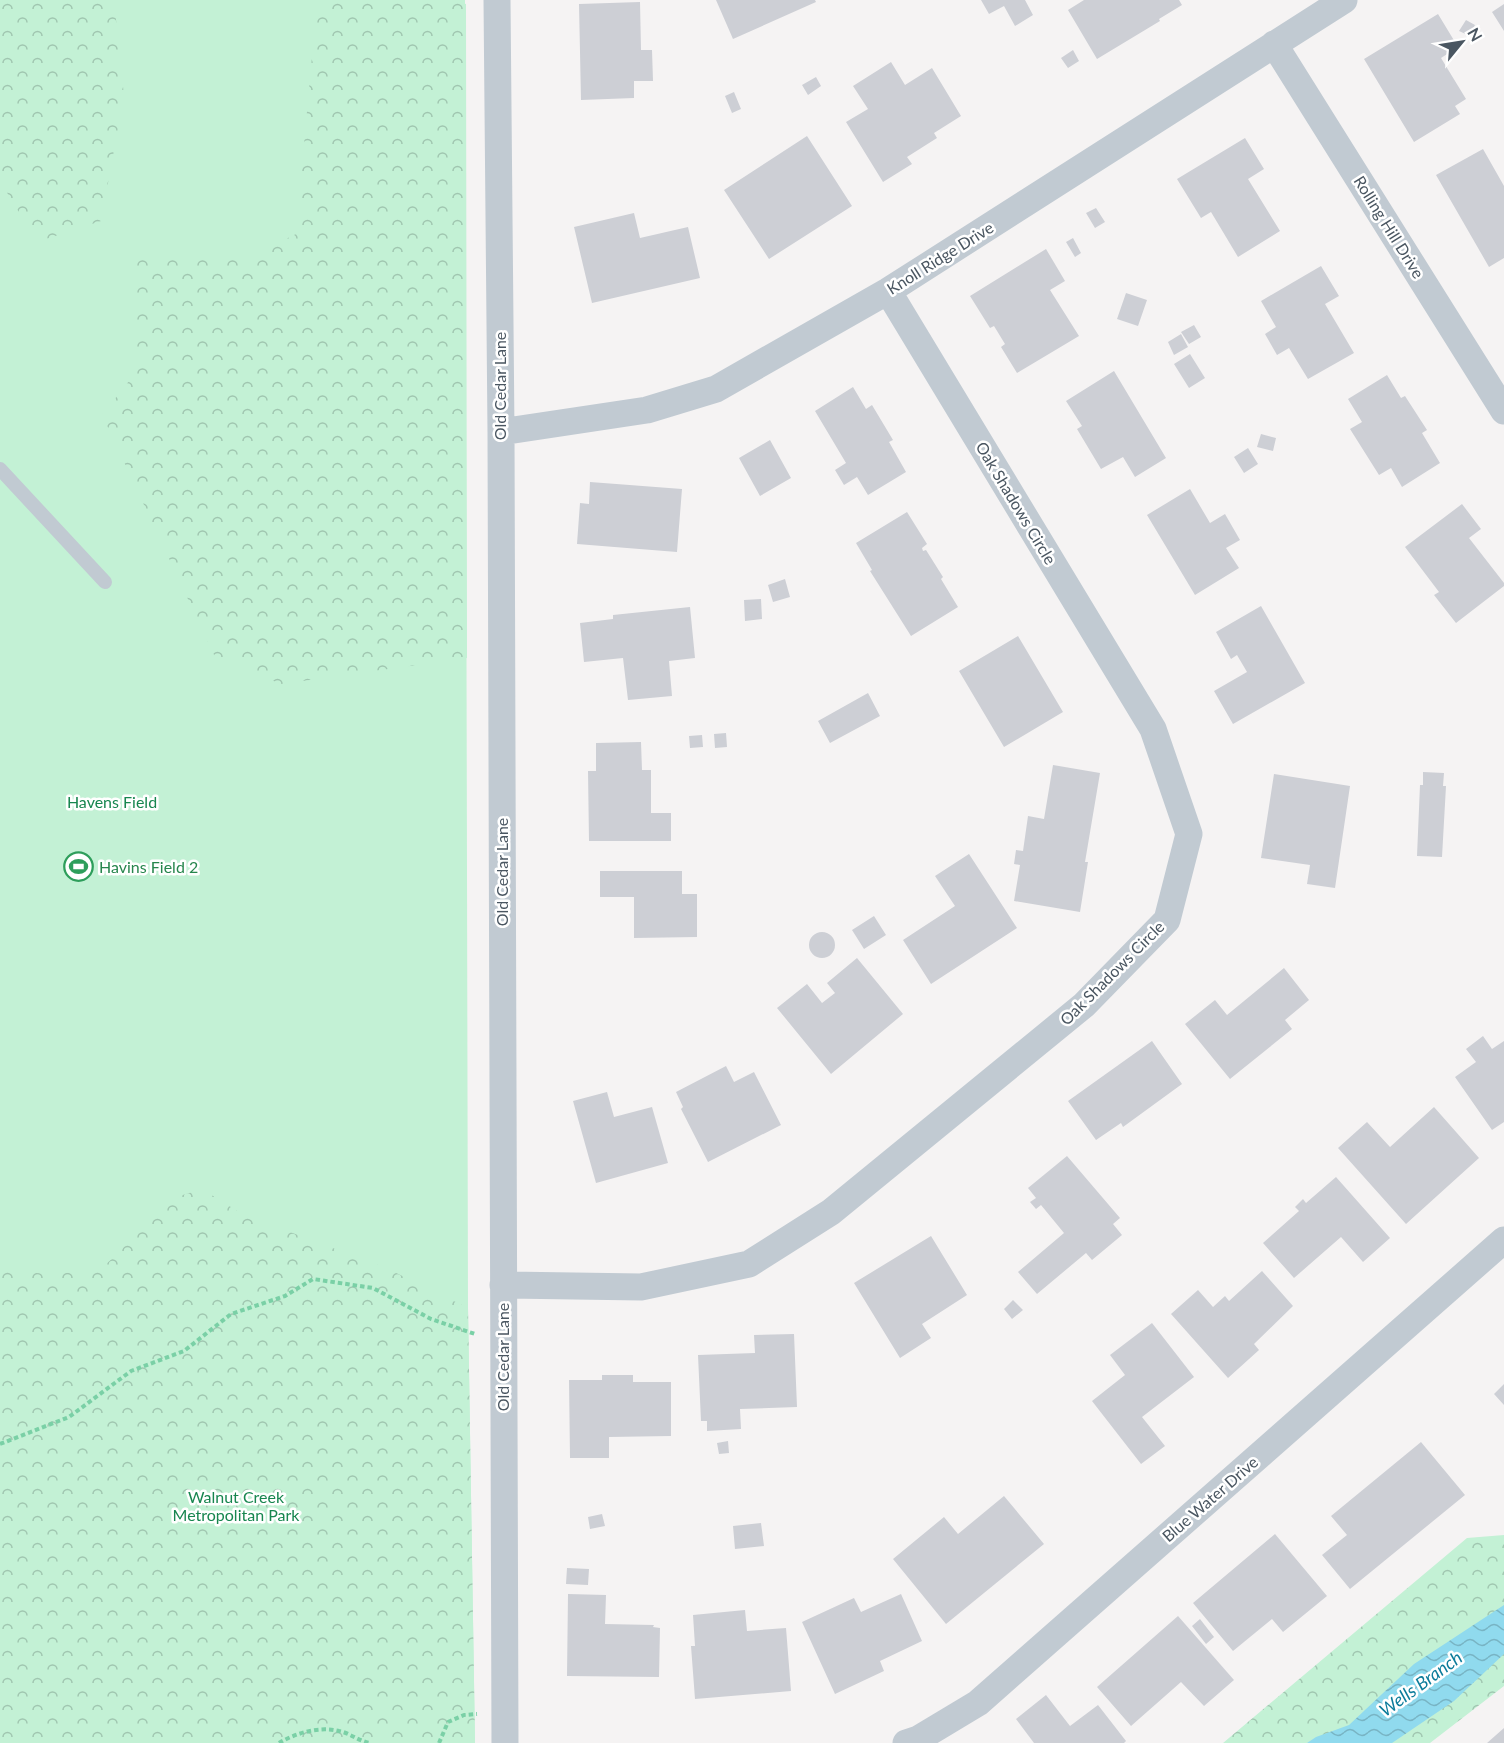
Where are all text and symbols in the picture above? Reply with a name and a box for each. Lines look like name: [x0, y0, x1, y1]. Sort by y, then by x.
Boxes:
north arrow: [1432, 12, 1492, 72]
text: N: [1464, 24, 1487, 44]
street label: Rolling Hill Drive: [1350, 172, 1428, 281]
street label: Knoll Ridge Drive: [883, 217, 996, 298]
street label: Old Cedar Lane: [490, 332, 509, 440]
street label: Oak Shadows Circle: [972, 438, 1061, 567]
park label: Havens Field: [67, 792, 157, 811]
street label: Old Cedar Lane: [492, 818, 511, 926]
sports icon: Havins Field 2: [62, 851, 94, 883]
place label: Havins Field 2: [99, 857, 198, 876]
street label: Oak Shadows Circle: [1056, 917, 1168, 1029]
street label: Old Cedar Lane: [493, 1303, 512, 1411]
street label: Blue Water Drive: [1158, 1452, 1261, 1545]
park label: Walnut Creek Metropolitan Park: [173, 1487, 300, 1524]
water label: Wells Branch: [1375, 1646, 1466, 1721]

